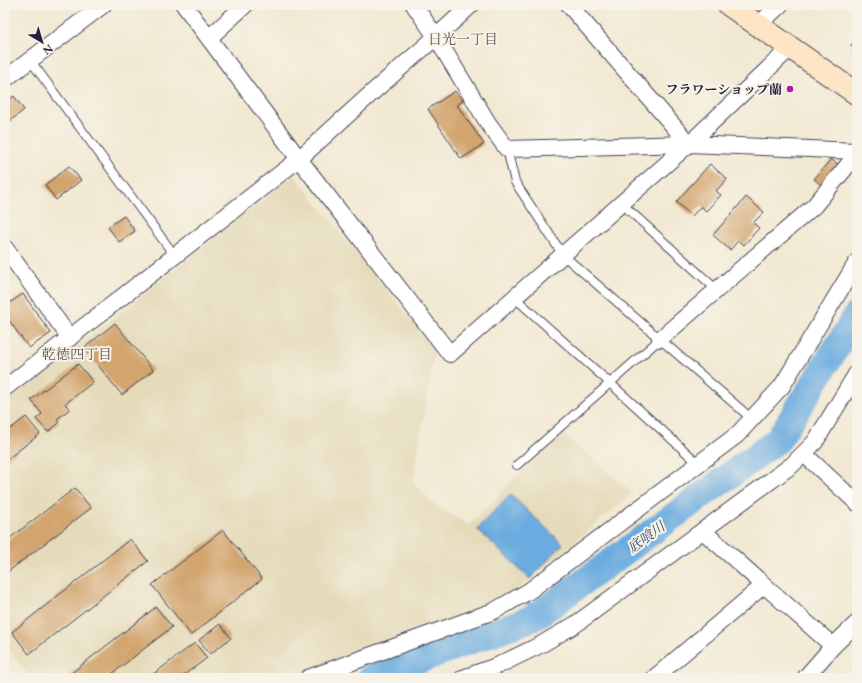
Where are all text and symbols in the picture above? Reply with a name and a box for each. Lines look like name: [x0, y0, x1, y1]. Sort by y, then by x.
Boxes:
north arrow: [22, 22, 62, 62]
district label: 日光一丁目: [428, 30, 498, 48]
text: N: [40, 42, 56, 58]
place label: フラワーショップ蘭: [666, 81, 782, 98]
marker: フラワーショップ蘭: [785, 84, 795, 94]
district label: 乾徳四丁目: [42, 345, 112, 363]
water label: 底喰川: [624, 516, 670, 557]

